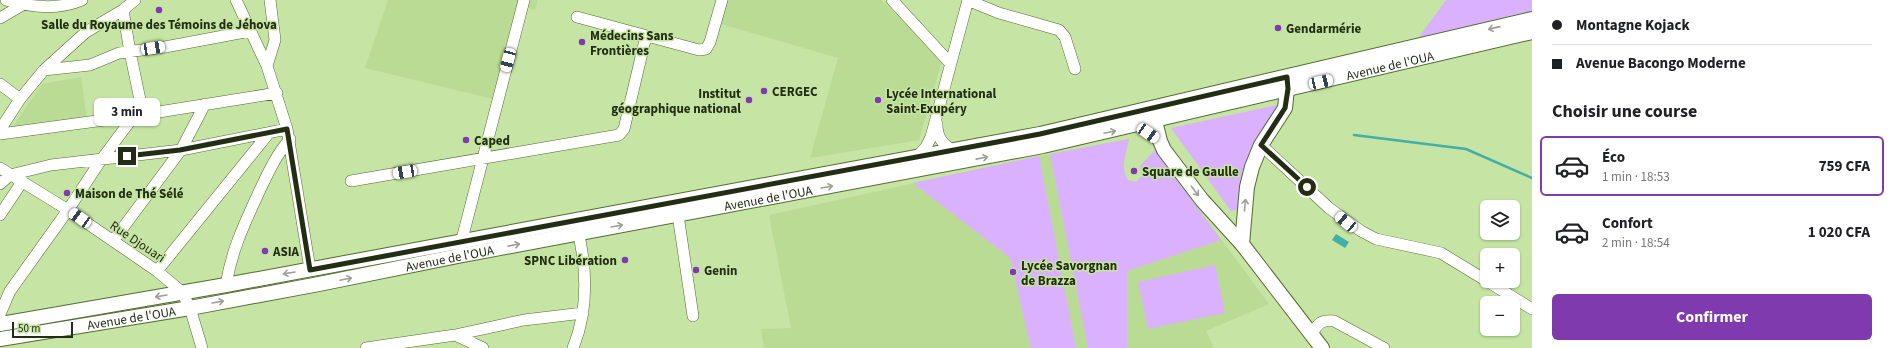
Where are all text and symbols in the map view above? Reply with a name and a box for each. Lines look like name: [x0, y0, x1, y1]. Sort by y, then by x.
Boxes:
marker: Salle du Royaume des Témoins de Jéhova: [154, 5, 164, 15]
text: Montagne Kojack: [1576, 15, 1690, 36]
place label: Salle du Royaume des Témoins de Jéhova: [41, 16, 277, 34]
place label: Gendarmérie: [1286, 20, 1362, 38]
marker: Gendarmérie: [1273, 23, 1283, 33]
one-way arrow: [1488, 25, 1501, 33]
place label: Médecins Sans Frontières: [590, 27, 674, 60]
marker: Médecins Sans Frontières: [577, 37, 587, 47]
car: [140, 40, 166, 56]
car: [499, 47, 517, 73]
street label: Avenue de l'OUA: [1345, 47, 1437, 85]
text: Avenue Bacongo Moderne: [1576, 53, 1746, 74]
car: [1308, 73, 1334, 91]
place label: CERGEC: [772, 83, 818, 101]
place label: Institut géographique national: [611, 85, 741, 118]
place label: Lycée International Saint-Exupéry: [886, 85, 997, 118]
marker: CERGEC: [759, 86, 769, 96]
marker: Institut géographique national: [744, 95, 754, 105]
marker: Lycée International Saint-Exupéry: [873, 95, 883, 105]
callout: 3 min: [94, 98, 160, 126]
text: Choisir une course: [1552, 99, 1697, 124]
text: 3 min: [111, 103, 143, 121]
car: [1135, 121, 1161, 145]
one-way arrow: [1103, 127, 1116, 135]
place label: Caped: [474, 132, 510, 150]
marker: Caped: [461, 135, 471, 145]
route end: [118, 147, 136, 165]
text: Éco: [1602, 147, 1625, 168]
icon: car: [1554, 148, 1590, 184]
one-way arrow: [976, 154, 989, 162]
text: 759 CFA: [1819, 156, 1870, 177]
place label: Square de Gaulle: [1142, 163, 1239, 181]
car: [392, 164, 418, 180]
marker: Square de Gaulle: [1129, 166, 1139, 176]
text: 1 min · 18:53: [1602, 168, 1670, 186]
route start: [1298, 178, 1316, 196]
street label: Avenue de l'OUA: [723, 181, 815, 216]
one-way arrow: [820, 183, 833, 191]
place label: Maison de Thé Sélé: [75, 185, 184, 203]
one-way arrow: [1191, 186, 1199, 197]
marker: Maison de Thé Sélé: [62, 188, 72, 198]
one-way arrow: [1241, 199, 1248, 212]
map controls: [1480, 200, 1520, 336]
button: layers: [1480, 200, 1520, 240]
car: [67, 206, 93, 230]
car: [1333, 210, 1359, 234]
text: Confort: [1602, 213, 1653, 234]
icon: car: [1554, 214, 1590, 250]
street label: Rue Djouari: [106, 217, 169, 267]
one-way arrow: [610, 222, 623, 230]
text: 1 020 CFA: [1808, 222, 1870, 243]
text: 2 min · 18:54: [1602, 234, 1670, 252]
street label: Avenue de l'OUA: [404, 241, 496, 276]
one-way arrow: [508, 241, 521, 249]
place label: ASIA: [272, 243, 300, 261]
marker: ASIA: [260, 246, 270, 256]
button: +: [1480, 248, 1520, 288]
place label: SPNC Libération: [524, 252, 617, 270]
marker: SPNC Libération: [620, 255, 630, 265]
place label: Lycée Savorgnan de Brazza: [1021, 257, 1117, 290]
place label: Genin: [704, 262, 738, 280]
marker: Genin: [691, 265, 701, 275]
marker: Lycée Savorgnan de Brazza: [1008, 267, 1018, 277]
one-way arrow: [283, 270, 296, 278]
one-way arrow: [339, 274, 352, 282]
one-way arrow: [155, 292, 168, 300]
button: Confirmer: [1552, 294, 1872, 340]
button: −: [1480, 296, 1520, 336]
one-way arrow: [211, 298, 224, 306]
street label: Avenue de l'OUA: [86, 302, 178, 335]
scale bar: [12, 320, 73, 339]
text: 50 m: [18, 321, 40, 336]

